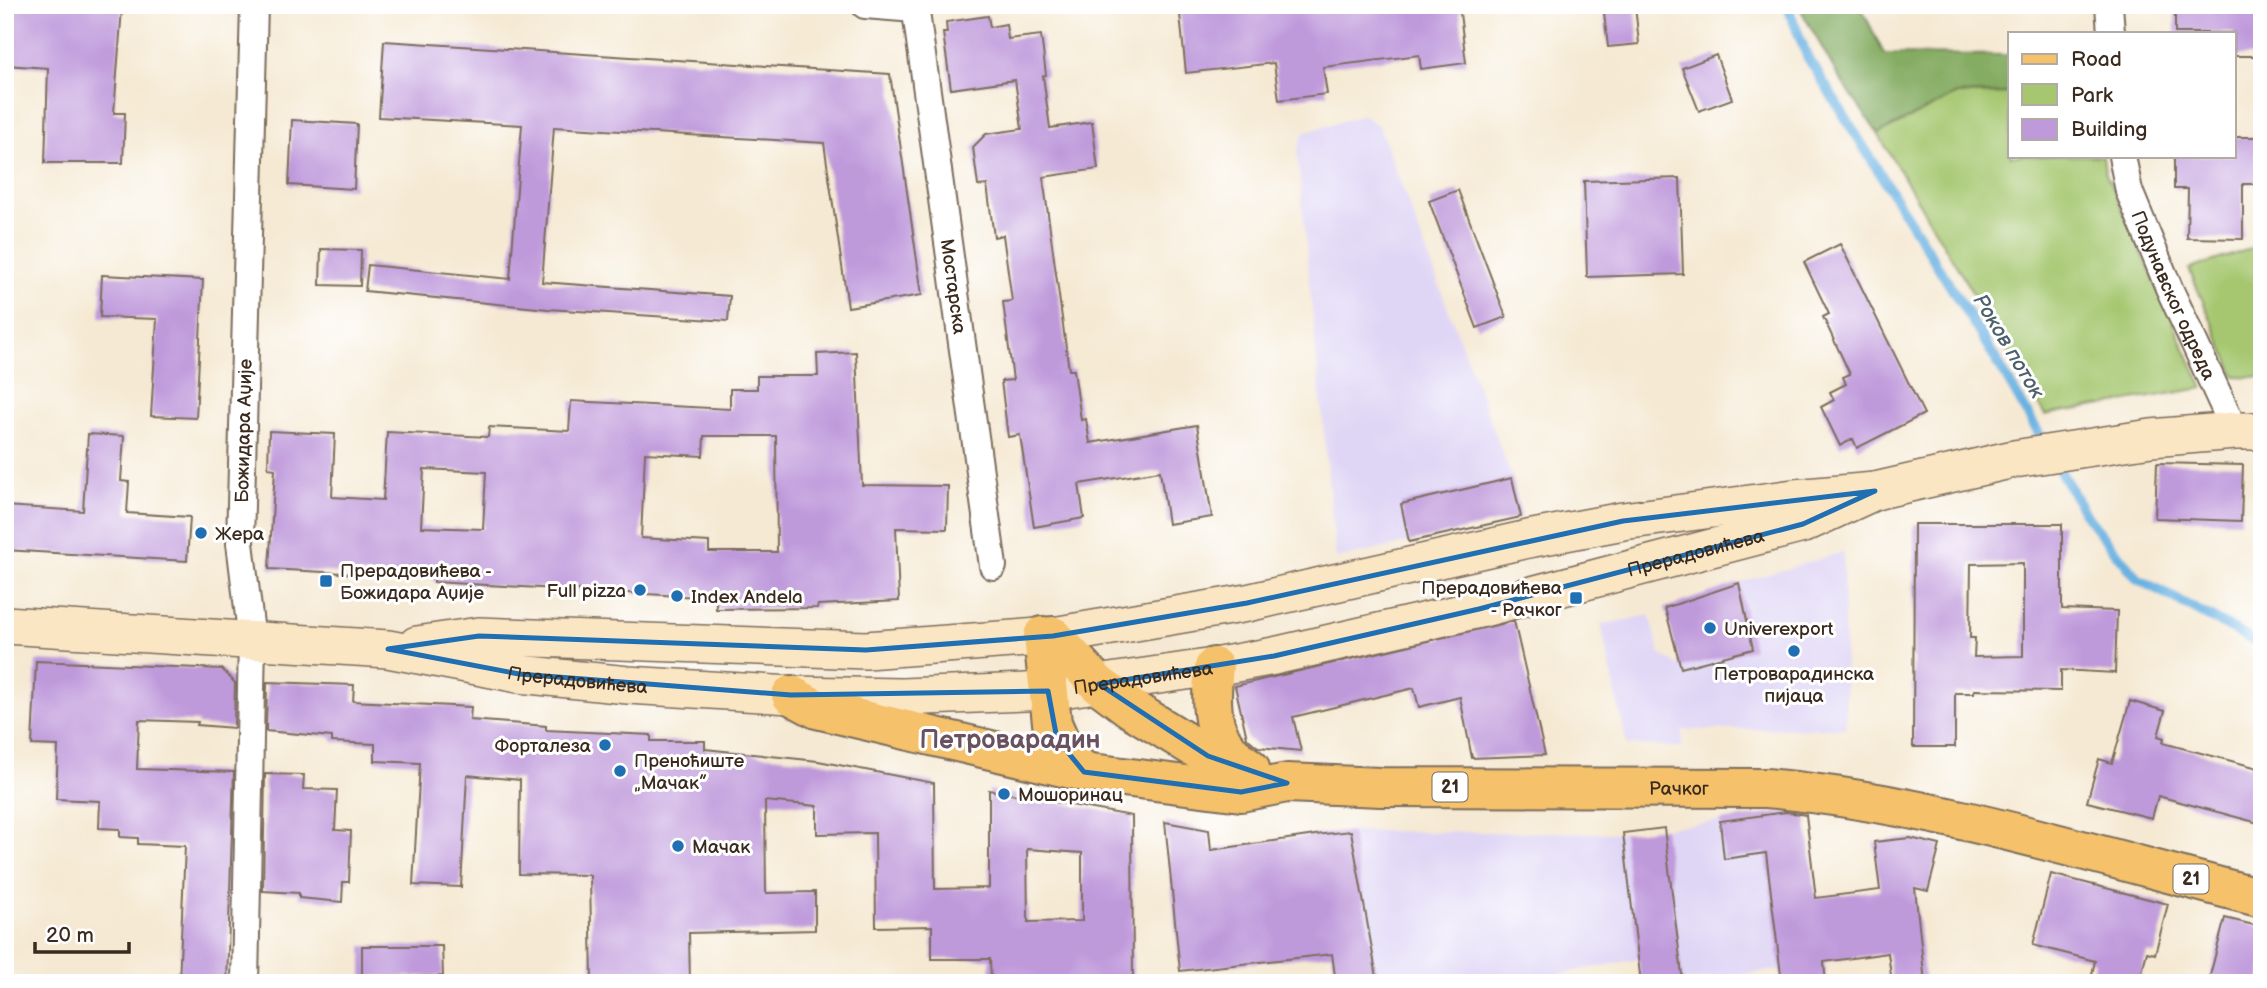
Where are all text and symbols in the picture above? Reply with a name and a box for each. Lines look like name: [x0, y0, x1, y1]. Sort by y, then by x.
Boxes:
legend: [2008, 32, 2236, 158]
text: Road: [2071, 47, 2122, 72]
text: Park: [2071, 83, 2114, 108]
text: Building: [2071, 117, 2147, 142]
street label: Подунавског одреда: [2125, 208, 2220, 384]
street label: Мостарска: [935, 237, 971, 336]
water label: Роков поток: [1967, 289, 2050, 404]
street label: Божидара Аџије: [231, 358, 258, 503]
place label: Жера: [215, 523, 264, 546]
marker: Жера: [193, 525, 209, 541]
street label: Прерадовићева: [1625, 525, 1767, 583]
place label: Прерадовићева - Божидара Аџије: [340, 560, 492, 605]
marker: Прерадовићева - Божидара Аџије: [318, 573, 334, 589]
place label: Прерадовићева - Рачког: [1421, 577, 1563, 622]
place label: Full pizza: [547, 580, 626, 603]
marker: Full pizza: [632, 582, 648, 598]
place label: Index Andela: [691, 586, 803, 609]
marker: Index Andela: [669, 588, 685, 604]
marker: Прерадовићева - Рачког: [1568, 590, 1584, 606]
place label: Univerexport: [1724, 618, 1834, 641]
marker: Univerexport: [1702, 620, 1718, 636]
marker: Петроварадинска пијаца: [1786, 643, 1802, 659]
street label: Прерадовићева: [1072, 657, 1214, 700]
street label: Прерадовићева: [505, 662, 648, 699]
place label: Петроварадинска пијаца: [1714, 663, 1874, 708]
district label: Петроварадин: [919, 725, 1101, 756]
place label: Форталеза: [495, 735, 591, 758]
marker: Форталеза: [597, 737, 613, 753]
place label: Преноћиште „Мачак”: [634, 750, 745, 795]
marker: Преноћиште „Мачак”: [612, 763, 628, 779]
road number: 21: [1432, 772, 1468, 802]
street label: Рачког: [1649, 778, 1710, 801]
place label: Мошоринац: [1018, 784, 1123, 807]
marker: Мошоринац: [996, 786, 1012, 802]
place label: Мачак: [692, 836, 750, 859]
marker: Мачак: [670, 838, 686, 854]
road number: 21: [2174, 864, 2208, 894]
scale bar: [35, 911, 130, 955]
text: 20 m: [46, 923, 94, 948]

